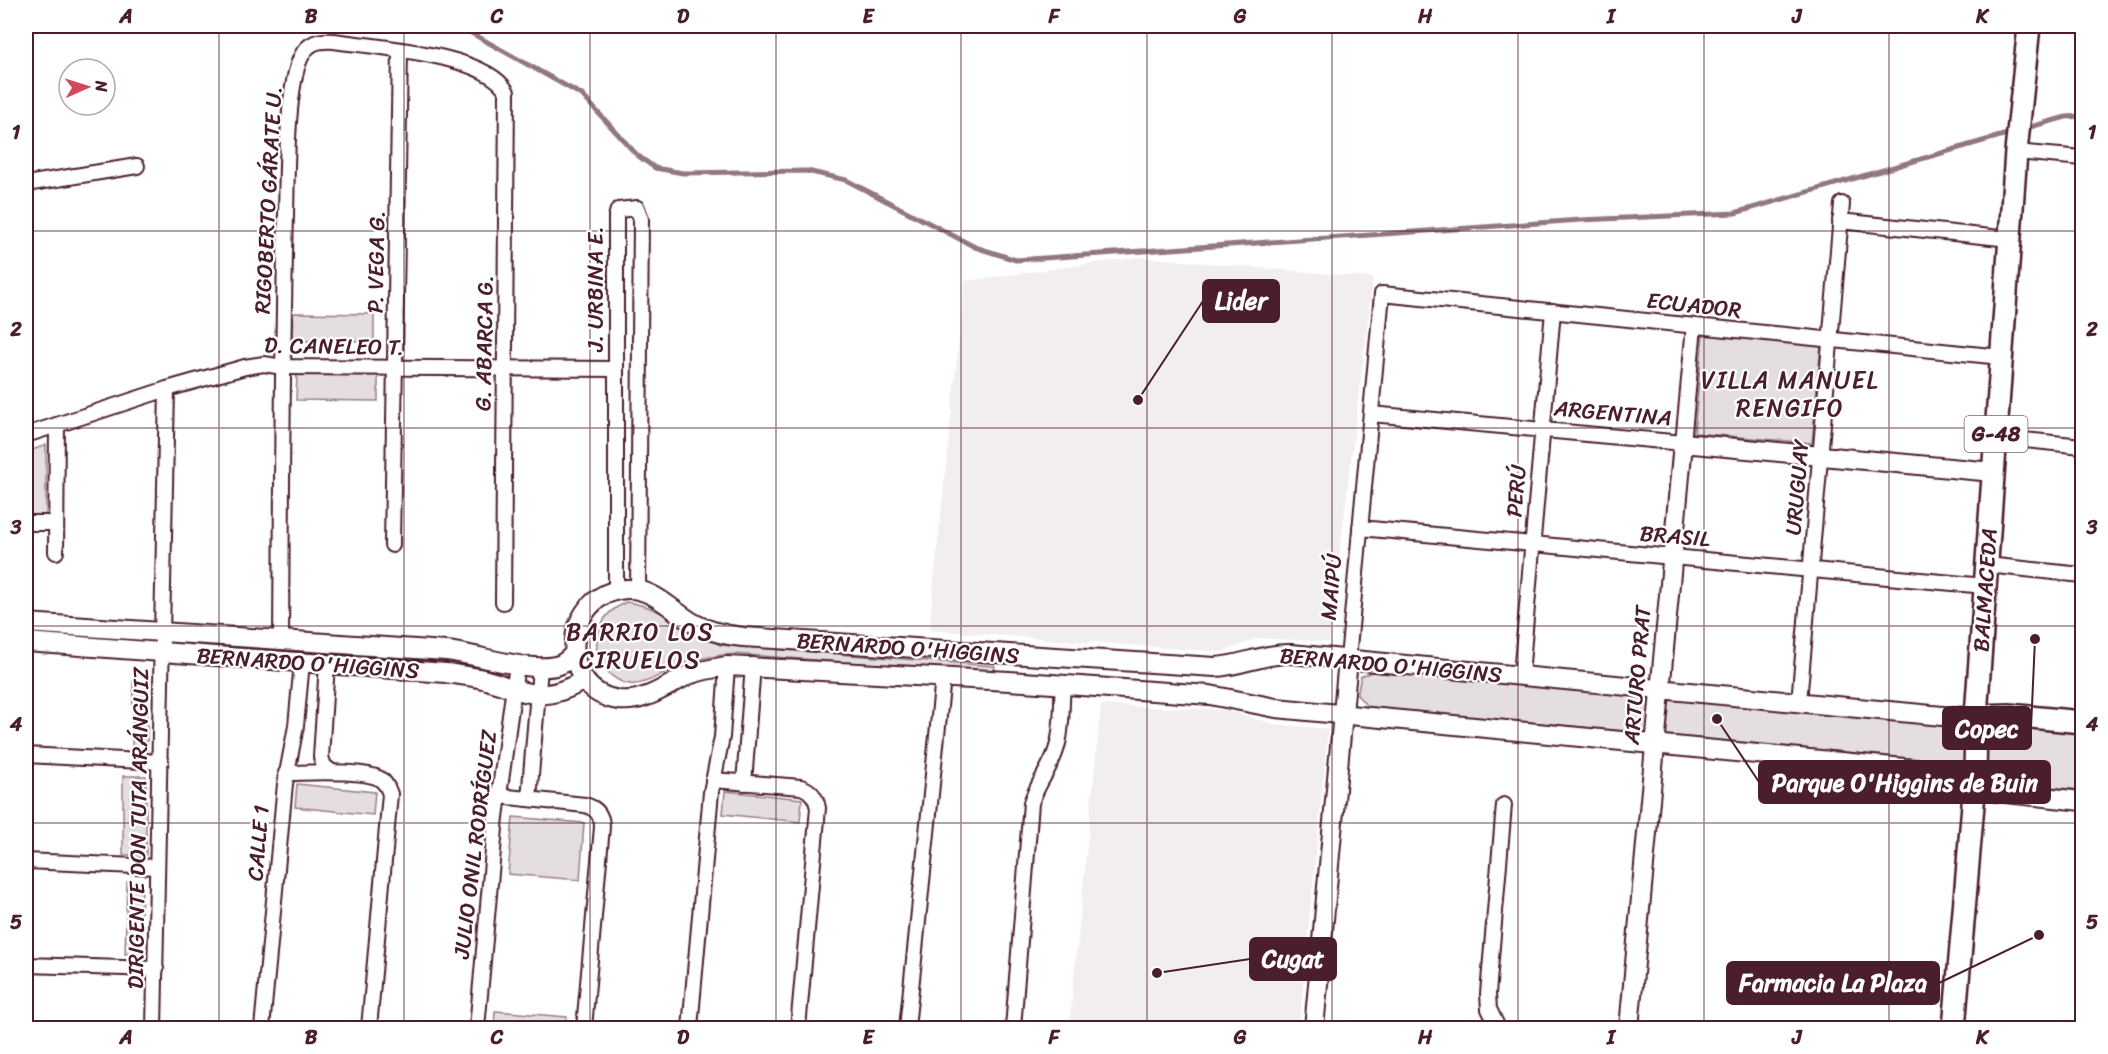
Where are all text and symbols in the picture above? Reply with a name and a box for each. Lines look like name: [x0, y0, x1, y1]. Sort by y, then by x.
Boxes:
text: A: [118, 0, 133, 34]
text: B: [305, 0, 318, 34]
text: C: [490, 0, 504, 34]
text: D: [677, 0, 690, 34]
text: E: [862, 0, 875, 34]
text: F: [1048, 0, 1061, 34]
text: G: [1233, 0, 1247, 34]
text: H: [1417, 0, 1433, 34]
text: I: [1606, 0, 1617, 34]
text: J: [1791, 0, 1803, 34]
text: K: [1975, 0, 1990, 34]
north arrow: [57, 57, 117, 117]
text: N: [87, 79, 116, 93]
street label: RIGOBERTO GÁRATE U.: [243, 85, 293, 315]
text: 1: [12, 115, 21, 150]
text: 1: [2088, 115, 2097, 150]
street label: P. VEGA G.: [356, 210, 396, 314]
street label: J. URBINA E.: [576, 226, 615, 353]
street label: G. ABARCA G.: [463, 275, 505, 411]
callout: Lider: [1203, 280, 1279, 322]
text: Lider: [1215, 280, 1269, 322]
street label: ECUADOR: [1645, 281, 1743, 329]
text: 2: [9, 312, 22, 347]
text: 2: [2085, 312, 2098, 347]
street label: D. CANELEO T.: [264, 325, 404, 367]
district label: VILLA MANUEL RENGIFO: [1701, 359, 1879, 429]
street label: ARGENTINA: [1551, 388, 1674, 438]
road number: G-48: [1964, 416, 2028, 452]
street label: URUGUAY: [1773, 436, 1821, 537]
street label: PERÚ: [1494, 463, 1538, 519]
text: 3: [10, 510, 22, 545]
text: 3: [2086, 510, 2098, 545]
street label: BRASIL: [1638, 514, 1713, 559]
street label: BALMACEDA: [1961, 527, 2009, 653]
street label: MAIPÚ: [1309, 552, 1353, 622]
street label: ARTURO PRAT: [1611, 603, 1663, 747]
district label: BARRIO LOS CIRUELOS: [566, 611, 714, 681]
street label: BERNARDO O'HIGGINS: [795, 621, 1021, 675]
street label: BERNARDO O'HIGGINS: [195, 636, 421, 690]
street label: BERNARDO O'HIGGINS: [1278, 636, 1504, 694]
street label: DIRIGENTE DON TUTA ARÁNGUIZ: [116, 666, 160, 989]
text: 4: [9, 707, 23, 742]
callout: Copec: [1943, 707, 2031, 749]
text: 4: [2085, 707, 2099, 742]
text: Copec: [1954, 708, 2019, 750]
street label: JULIO ONIL RODRÍGUEZ: [441, 727, 508, 962]
callout: Parque O'Higgins de Buin: [1759, 761, 2050, 803]
text: Parque O'Higgins de Buin: [1772, 762, 2038, 804]
street label: CALLE 1: [235, 804, 281, 882]
text: 5: [10, 905, 22, 940]
text: 5: [2086, 905, 2098, 940]
callout: Cugat: [1250, 938, 1336, 980]
text: Cugat: [1261, 938, 1325, 980]
callout: Farmacia La Plaza: [1727, 962, 1939, 1004]
text: Farmacia La Plaza: [1738, 962, 1927, 1004]
text: A: [118, 1020, 133, 1054]
text: B: [305, 1020, 318, 1054]
text: C: [490, 1020, 504, 1054]
text: D: [677, 1020, 690, 1054]
text: E: [862, 1020, 875, 1054]
text: F: [1048, 1020, 1061, 1054]
text: G: [1233, 1020, 1247, 1054]
text: H: [1417, 1020, 1433, 1054]
text: I: [1606, 1020, 1617, 1054]
text: J: [1791, 1020, 1803, 1054]
text: K: [1975, 1020, 1990, 1054]

